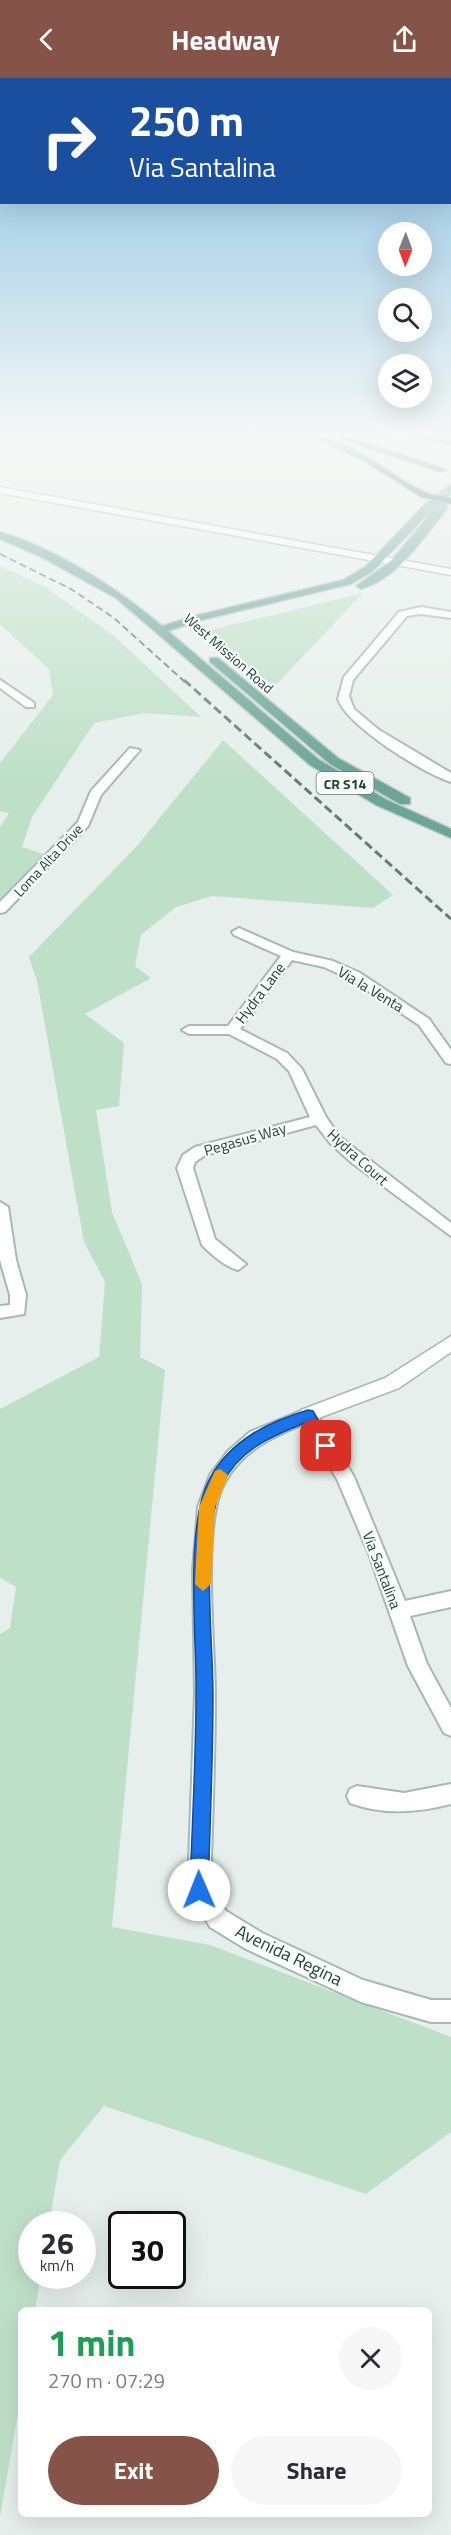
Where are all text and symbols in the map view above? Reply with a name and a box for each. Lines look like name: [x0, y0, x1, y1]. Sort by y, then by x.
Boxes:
text: Headway: [171, 19, 280, 60]
icon: back: [30, 23, 63, 56]
icon: share: [388, 23, 421, 56]
text: 250 m: [129, 88, 244, 152]
icon: right: [30, 102, 108, 180]
text: Via Santalina: [129, 146, 276, 187]
north arrow: [378, 222, 432, 276]
map controls: [378, 222, 432, 408]
button: search: [378, 288, 432, 342]
button: layers: [378, 354, 432, 408]
street label: West Mission Road: [179, 608, 279, 698]
road number: CR S14: [316, 772, 374, 794]
street label: Loma Alta Drive: [9, 819, 87, 901]
street label: Hydra Lane: [229, 958, 291, 1028]
street label: Via la Venta: [333, 960, 409, 1018]
street label: Pegasus Way: [201, 1116, 289, 1162]
street label: Hydra Court: [322, 1123, 394, 1191]
pin: [300, 1420, 351, 1471]
icon: arrive: [309, 1429, 342, 1462]
street label: Via Santalina: [357, 1528, 408, 1613]
position arrow: [167, 1858, 231, 1922]
street label: Avenida Regina: [231, 1917, 347, 1993]
speed limit sign: 30: [108, 2211, 186, 2289]
text: 26: [40, 2220, 74, 2266]
text: km/h: [40, 2254, 74, 2277]
text: 1 min: [48, 2315, 135, 2370]
button: close: [339, 2327, 402, 2390]
text: 270 m · 07:29: [48, 2365, 165, 2396]
button: Exit: [48, 2436, 219, 2505]
button: Share: [231, 2436, 402, 2505]

